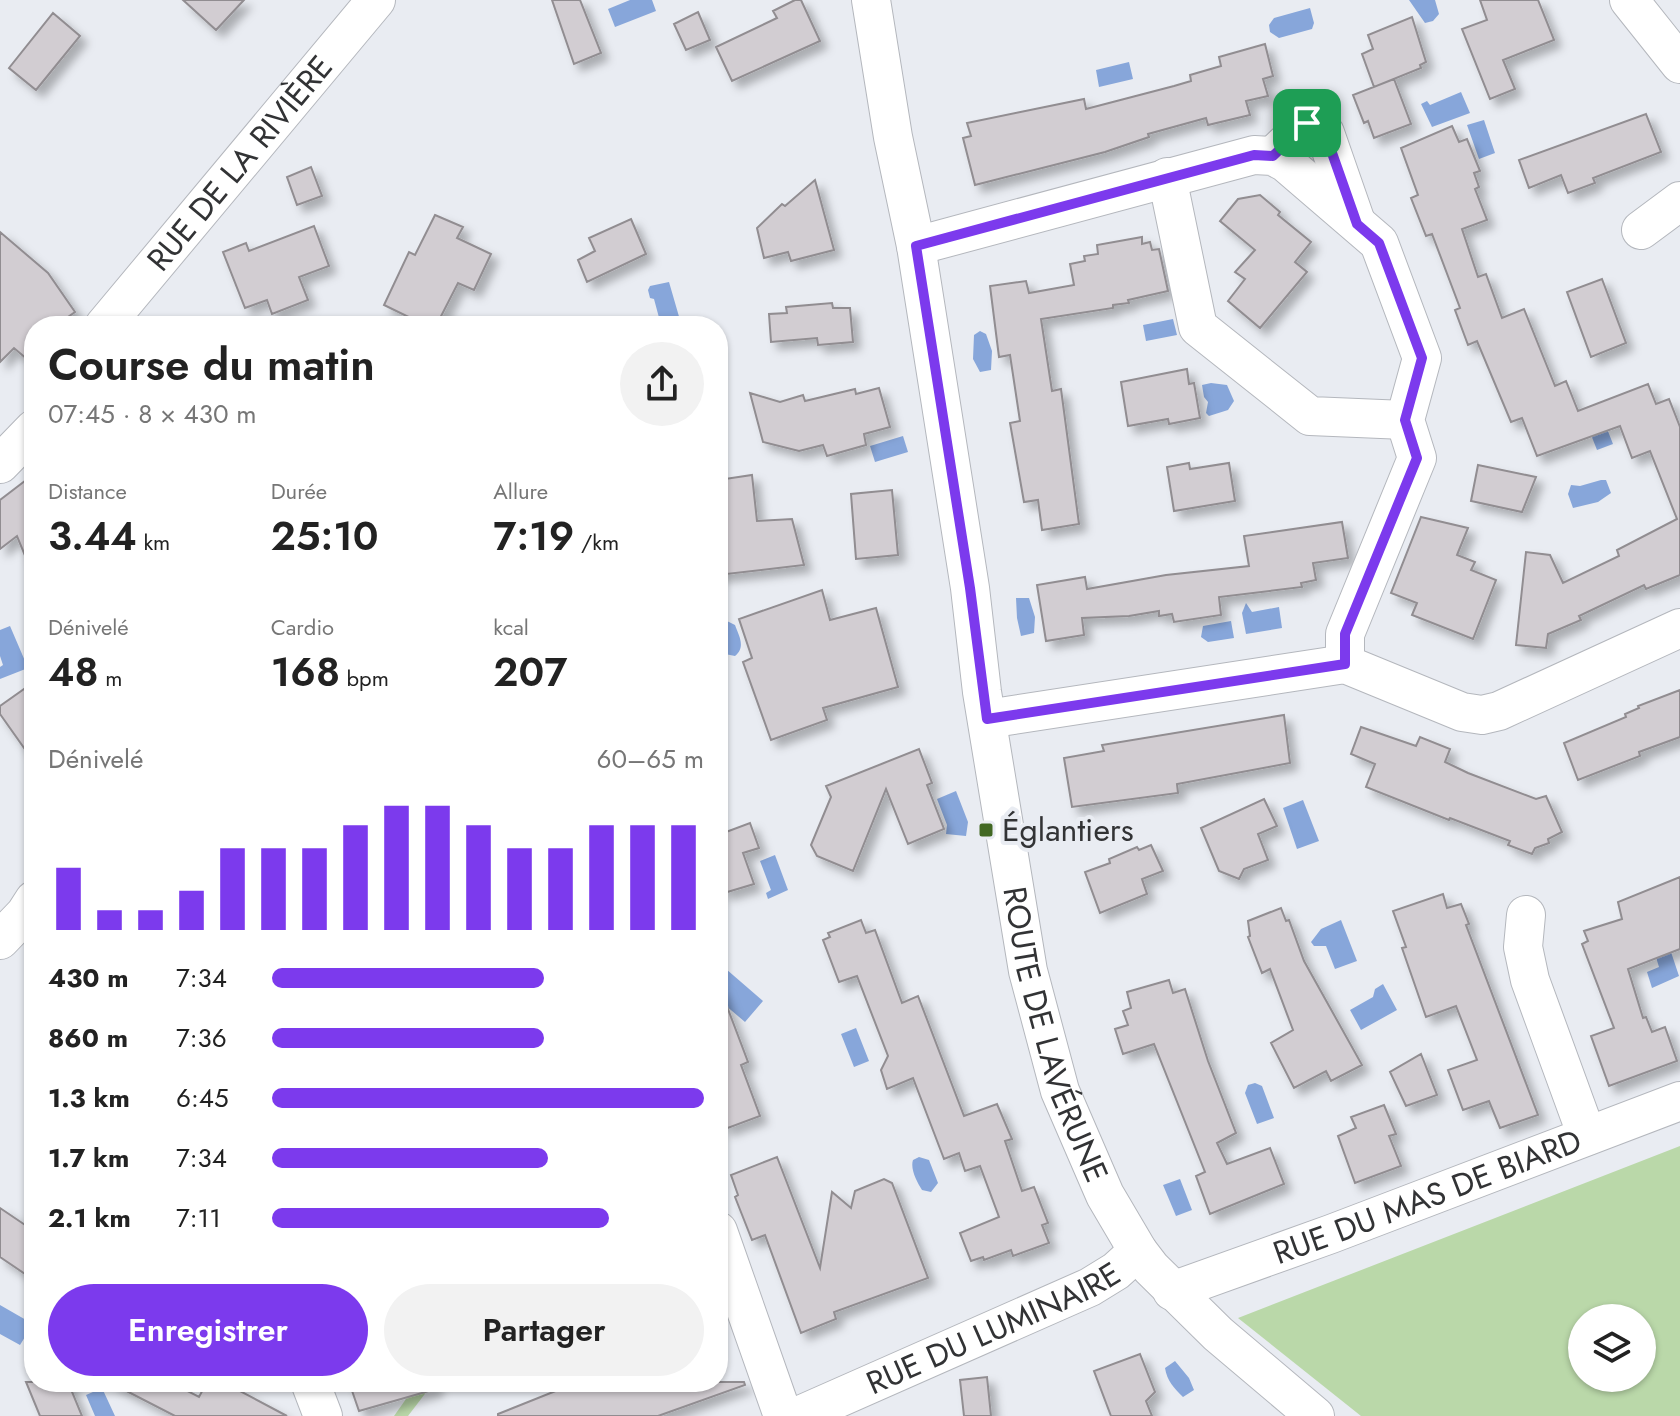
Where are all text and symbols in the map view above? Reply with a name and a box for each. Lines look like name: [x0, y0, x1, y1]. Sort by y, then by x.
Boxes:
street label: RUE DE LA RIVIÈRE: [136, 46, 343, 281]
pin: [1273, 89, 1341, 157]
icon: arrive: [1285, 101, 1329, 145]
text: Course du matin: [48, 333, 375, 397]
button: share: [620, 342, 704, 426]
text: 07:45 · 8 × 430 m: [48, 395, 257, 433]
text: Distance: [48, 475, 127, 507]
text: Durée: [271, 475, 327, 507]
text: Allure: [493, 475, 548, 507]
text: 3.44: [48, 507, 137, 565]
text: 25:10: [271, 507, 379, 565]
text: 7:19: [493, 507, 574, 565]
text: km: [137, 526, 170, 558]
text: /km: [574, 526, 619, 558]
text: Dénivelé: [48, 611, 129, 643]
text: Cardio: [271, 611, 334, 643]
text: kcal: [493, 611, 529, 643]
text: 48: [48, 643, 99, 701]
text: 168: [271, 643, 340, 701]
text: 207: [493, 643, 567, 701]
text: m: [99, 662, 122, 694]
text: bpm: [340, 662, 389, 694]
text: Dénivelé: [48, 740, 143, 778]
text: 60–65 m: [596, 740, 704, 778]
place label: Églantiers: [1002, 807, 1134, 853]
marker: Églantiers: [977, 821, 995, 839]
street label: ROUTE DE LAVÉRUNE: [991, 883, 1120, 1189]
text: 430 m: [48, 959, 129, 997]
text: 7:34: [176, 959, 227, 997]
text: 860 m: [48, 1019, 128, 1057]
text: 7:36: [176, 1019, 227, 1057]
text: 1.3 km: [48, 1079, 130, 1117]
text: 6:45: [176, 1079, 229, 1117]
street label: RUE DU MAS DE BIARD: [1267, 1118, 1588, 1276]
text: 1.7 km: [48, 1139, 129, 1177]
text: 7:34: [176, 1139, 227, 1177]
text: 2.1 km: [48, 1199, 131, 1237]
text: 7:11: [176, 1199, 221, 1237]
street label: RUE DU LUMINAIRE: [859, 1251, 1129, 1406]
button: Enregistrer: [48, 1284, 368, 1376]
button: Partager: [384, 1284, 704, 1376]
map controls: [1568, 1304, 1656, 1392]
button: layers: [1568, 1304, 1656, 1392]

